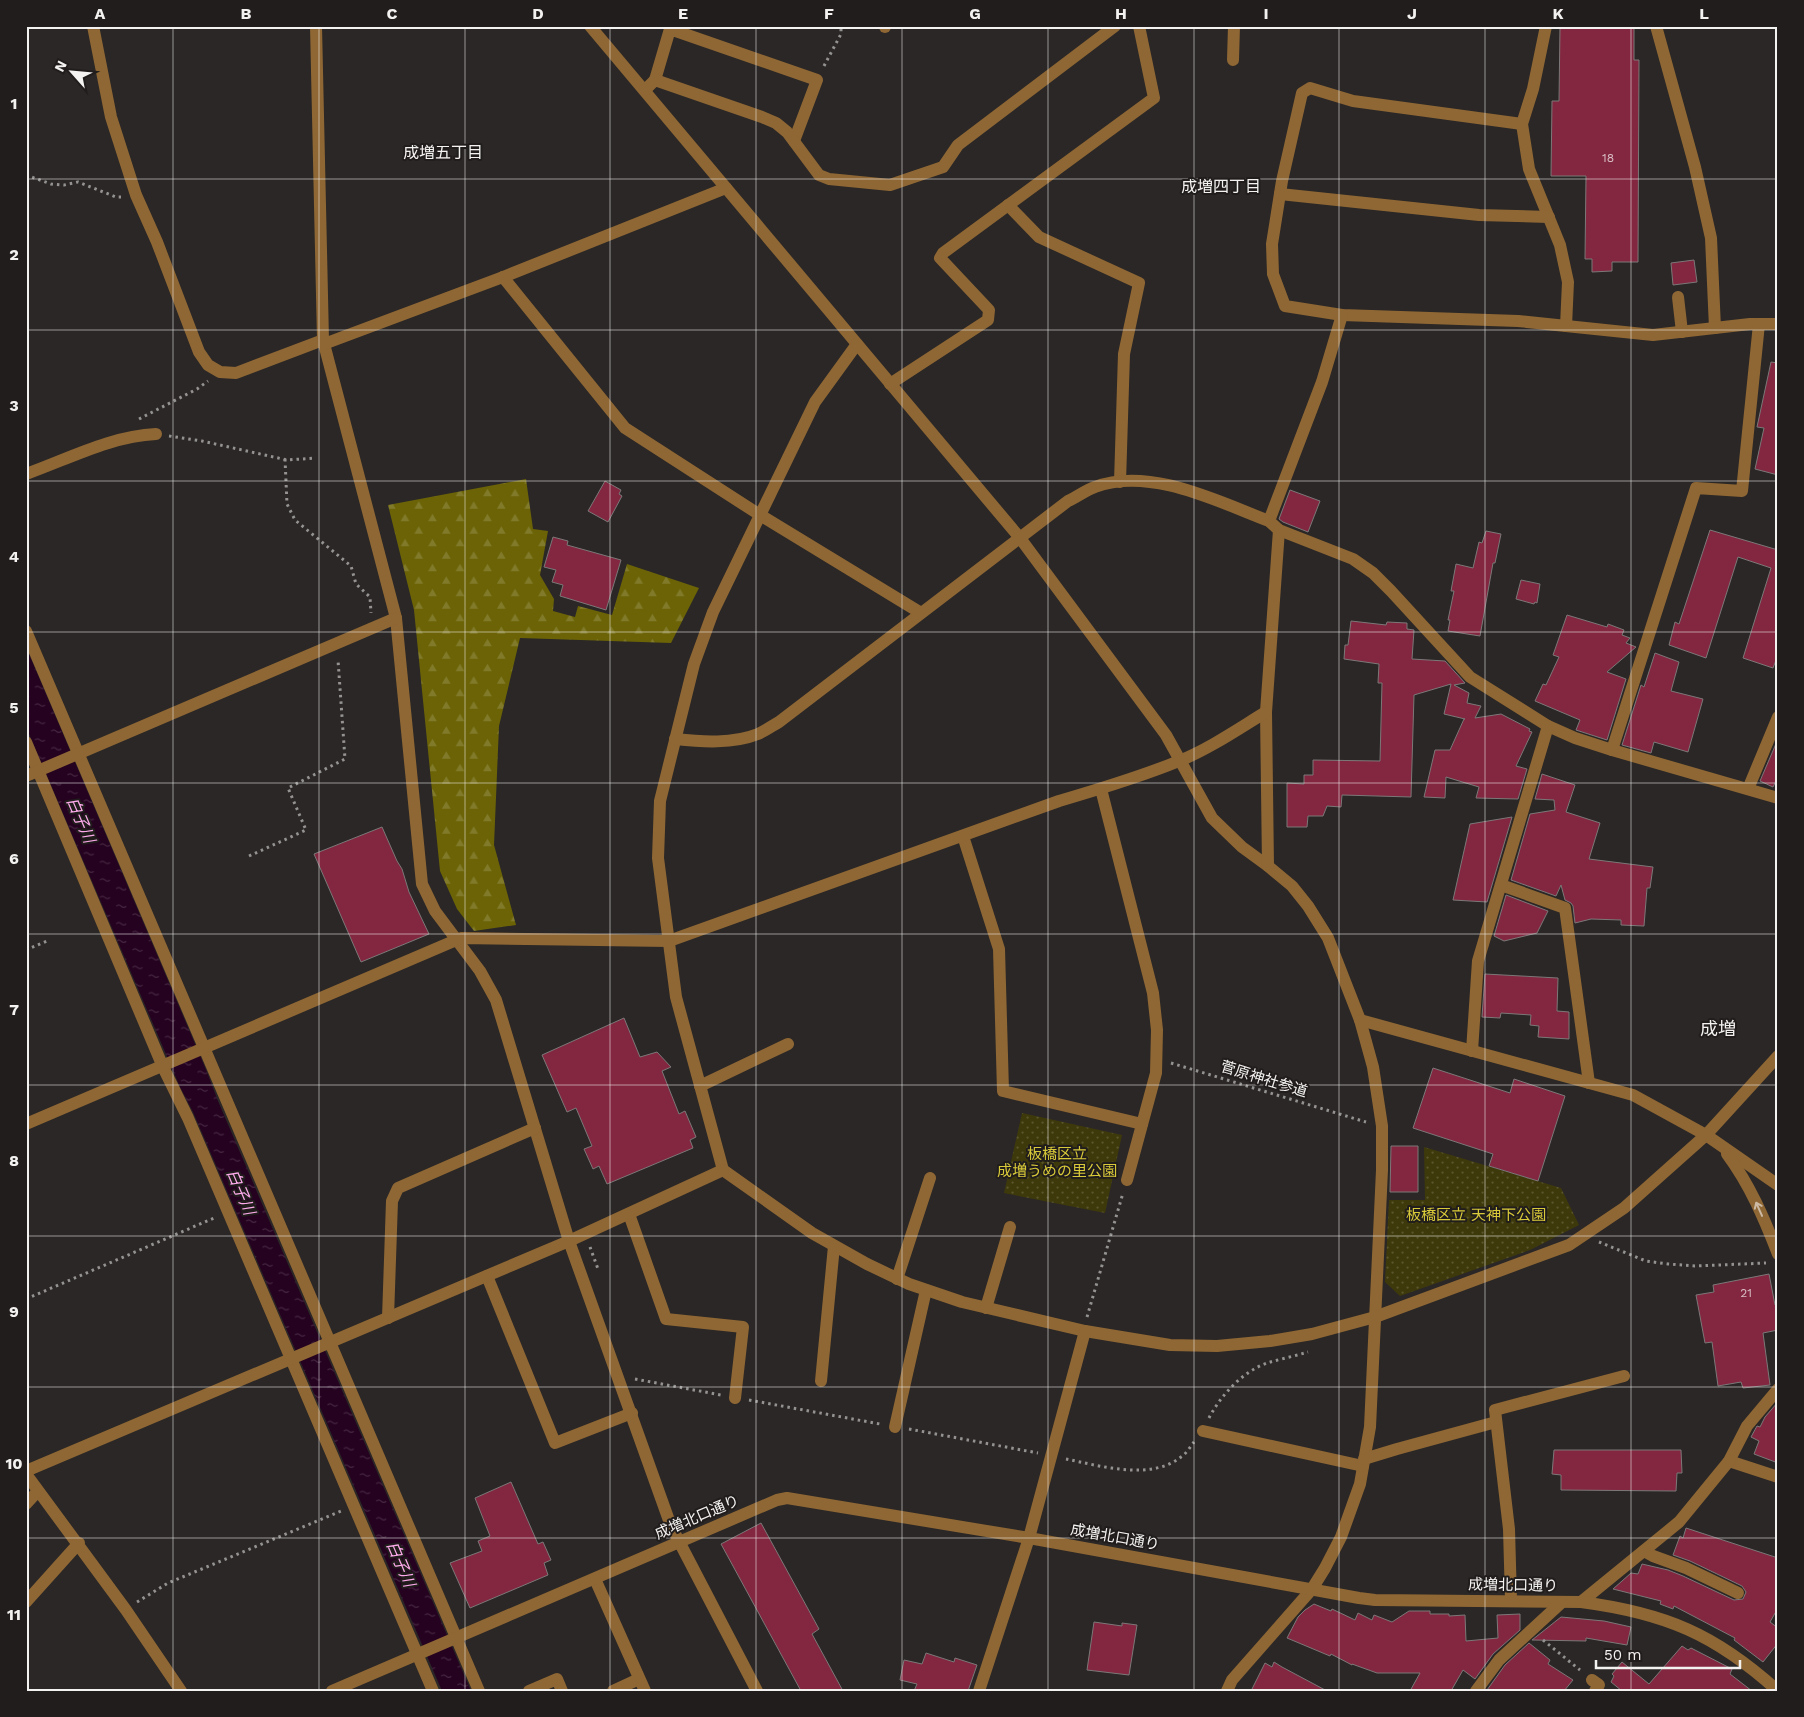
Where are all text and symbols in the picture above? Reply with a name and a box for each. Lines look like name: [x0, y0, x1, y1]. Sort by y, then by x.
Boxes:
text: A: [95, 4, 106, 23]
text: B: [241, 4, 252, 23]
text: C: [387, 4, 398, 23]
text: D: [532, 4, 544, 23]
text: E: [678, 4, 688, 23]
text: F: [824, 4, 834, 23]
text: G: [969, 4, 981, 23]
text: H: [1115, 4, 1127, 23]
text: I: [1263, 4, 1269, 23]
text: J: [1407, 4, 1417, 23]
text: K: [1552, 4, 1564, 23]
text: L: [1699, 4, 1709, 23]
north arrow: [48, 48, 98, 98]
text: N: [51, 58, 70, 74]
text: 1: [11, 94, 17, 113]
district label: 成増五丁目: [403, 143, 483, 162]
house number: 18: [1602, 151, 1614, 165]
district label: 成増四丁目: [1181, 177, 1261, 196]
text: 2: [9, 245, 19, 264]
text: 3: [9, 396, 19, 415]
text: 4: [9, 547, 19, 566]
text: 5: [9, 698, 19, 717]
water label: 白子川: [63, 794, 100, 848]
text: 6: [9, 849, 19, 868]
text: 7: [9, 1000, 19, 1019]
district label: 成増: [1700, 1018, 1736, 1039]
street label: 菅原神社参道: [1218, 1057, 1310, 1101]
park label: 板橋区立 成増うめの里公園: [997, 1145, 1117, 1180]
text: 8: [9, 1151, 19, 1170]
water label: 白子川: [223, 1166, 260, 1220]
one-way arrow: [1754, 1202, 1764, 1217]
park label: 板橋区立 天神下公園: [1406, 1206, 1546, 1224]
house number: 21: [1740, 1286, 1752, 1300]
text: 9: [9, 1302, 19, 1321]
text: 10: [5, 1454, 23, 1473]
street label: 成増北口通り: [652, 1491, 742, 1543]
street label: 成増北口通り: [1069, 1520, 1161, 1554]
water label: 白子川: [383, 1538, 420, 1592]
street label: 成増北口通り: [1468, 1575, 1558, 1595]
text: 11: [7, 1605, 21, 1624]
scale bar: [1596, 1637, 1740, 1669]
text: 50 m: [1604, 1646, 1641, 1664]

